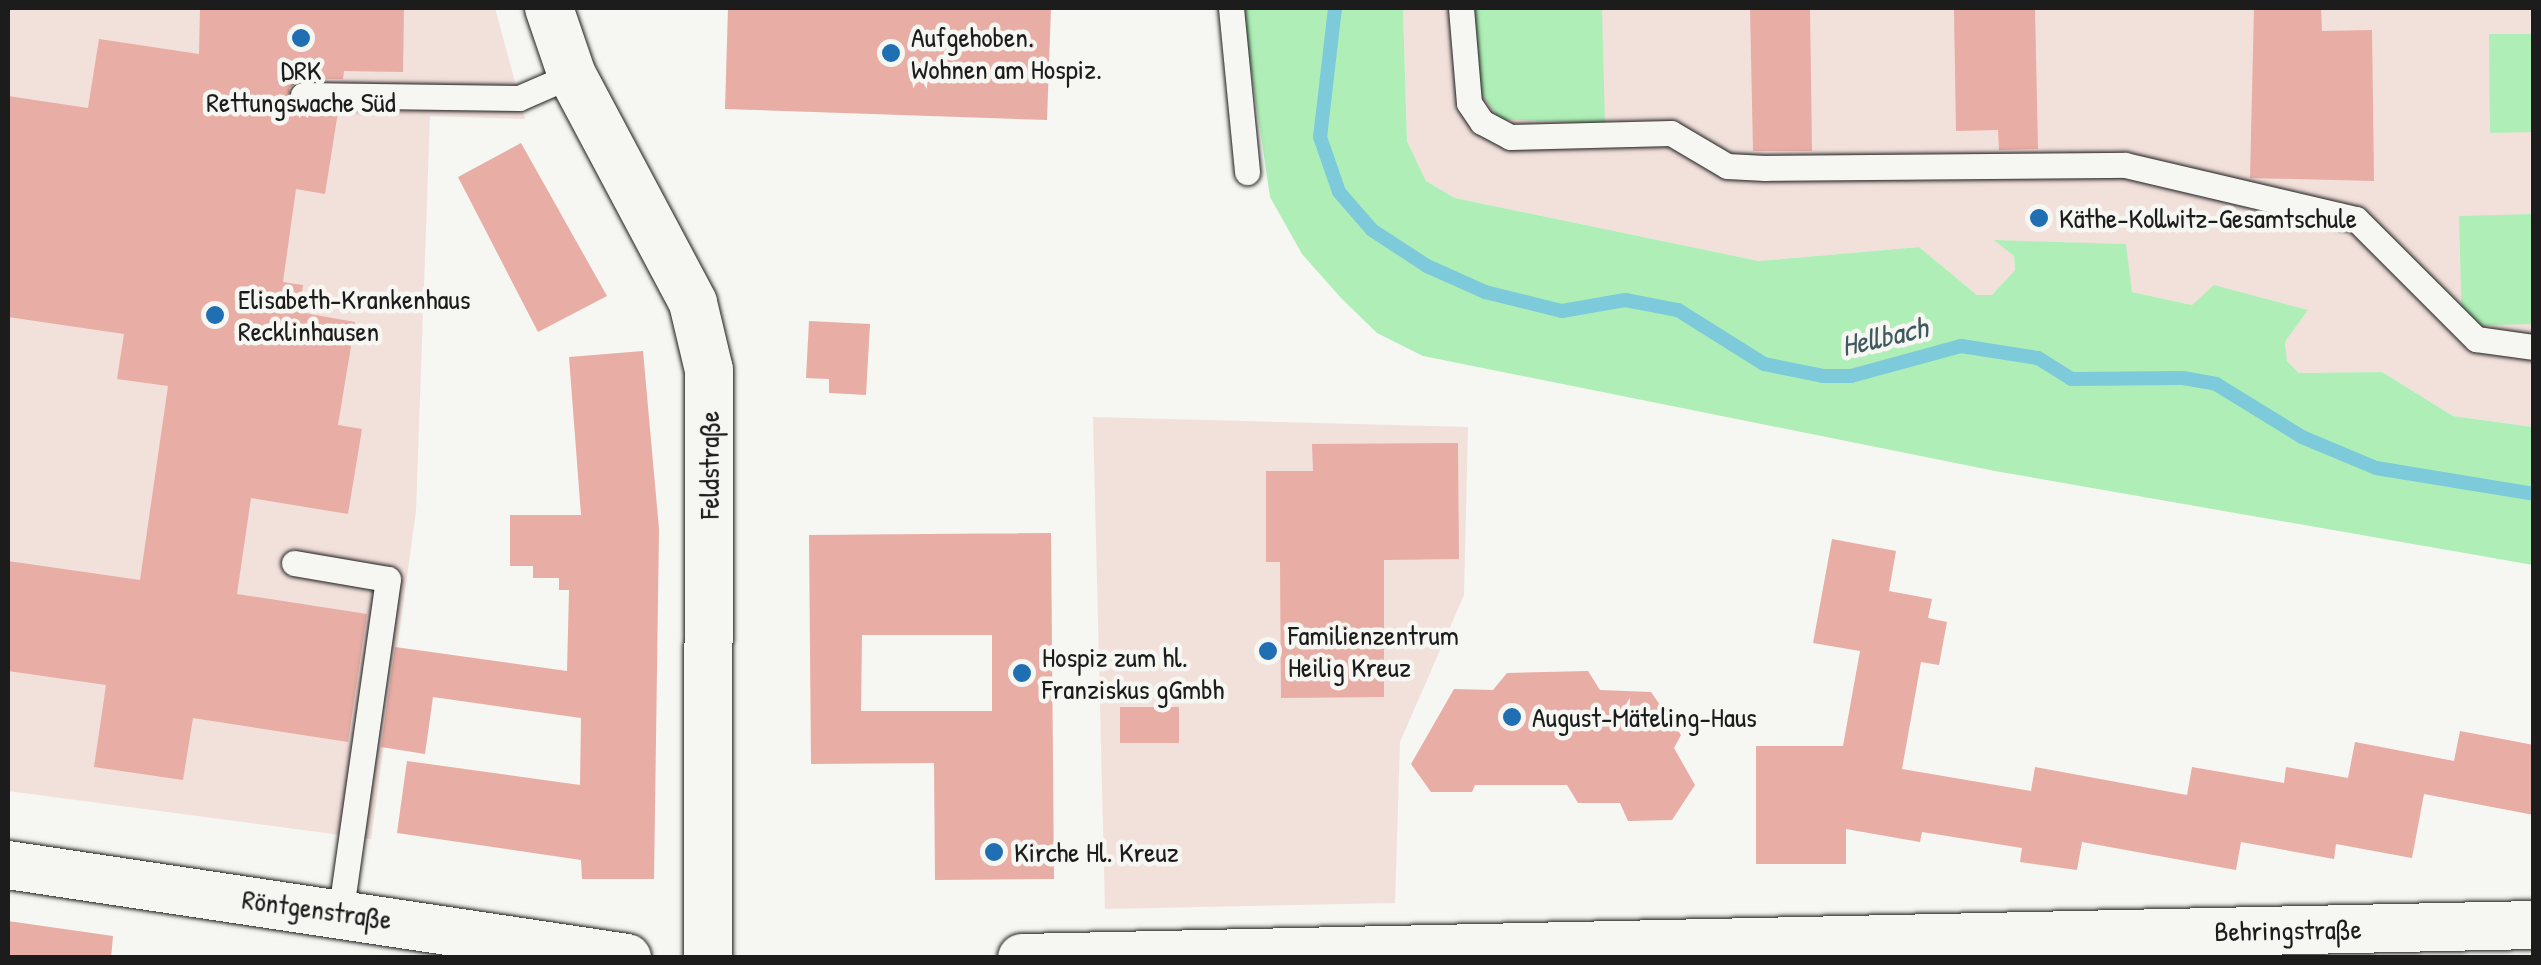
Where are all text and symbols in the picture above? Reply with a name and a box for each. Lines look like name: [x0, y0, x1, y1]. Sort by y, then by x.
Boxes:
place label: Aufgehoben. Wohnen am Hospiz.: [911, 20, 1102, 86]
marker: DRK Rettungswache Süd: [290, 27, 312, 49]
marker: Aufgehoben. Wohnen am Hospiz.: [880, 42, 902, 64]
place label: DRK Rettungswache Süd: [206, 53, 396, 119]
place label: Käthe-Kollwitz-Gesamtschule: [2059, 201, 2357, 235]
marker: Käthe-Kollwitz-Gesamtschule: [2028, 207, 2050, 229]
place label: Elisabeth-Krankenhaus Recklinhausen: [238, 282, 470, 348]
marker: Elisabeth-Krankenhaus Recklinhausen: [202, 302, 228, 328]
water label: Hellbach: [1837, 309, 1931, 363]
street label: Feldstraße: [692, 411, 726, 519]
place label: Familienzentrum Heilig Kreuz: [1288, 618, 1459, 684]
place label: Hospiz zum hl. Franziskus gGmbh: [1042, 640, 1224, 706]
marker: Familienzentrum Heilig Kreuz: [1257, 640, 1279, 662]
marker: Hospiz zum hl. Franziskus gGmbh: [1011, 662, 1033, 684]
place label: August-Mäteling-Haus: [1532, 700, 1757, 734]
marker: August-Mäteling-Haus: [1501, 706, 1523, 728]
place label: Kirche Hl. Kreuz: [1014, 835, 1179, 869]
marker: Kirche Hl. Kreuz: [983, 841, 1005, 863]
street label: Röntgenstraße: [240, 882, 394, 936]
street label: Behringstraße: [2214, 912, 2362, 948]

